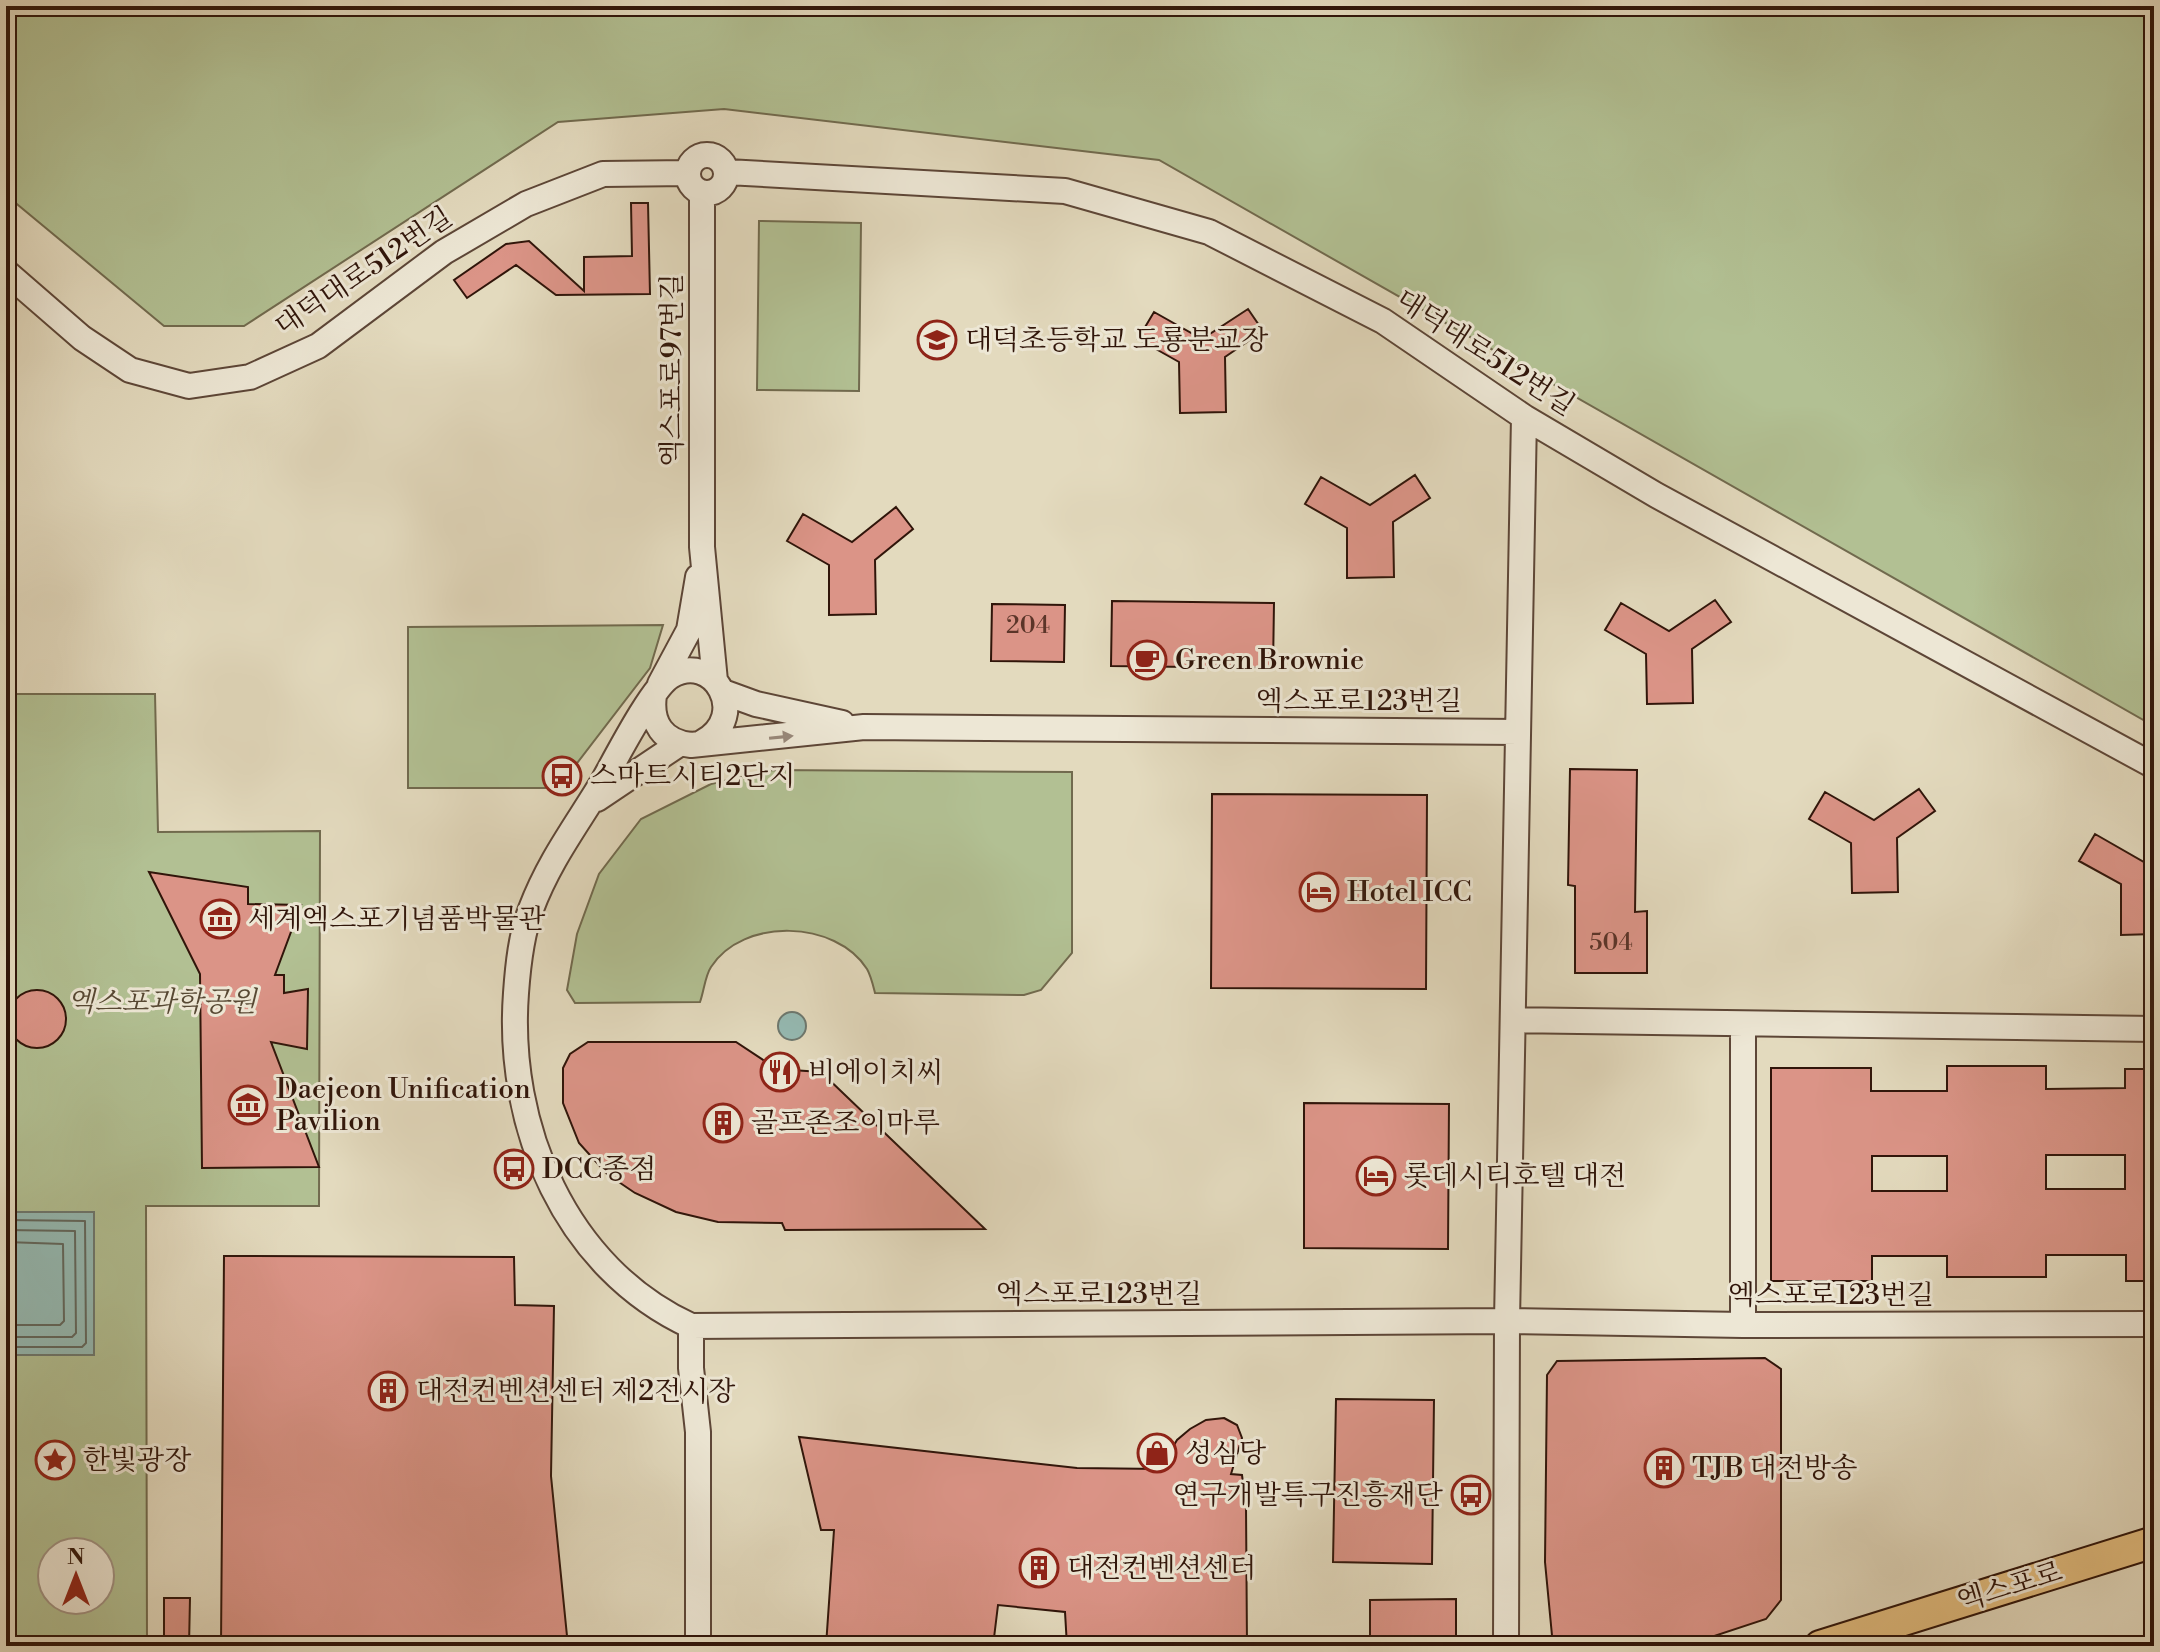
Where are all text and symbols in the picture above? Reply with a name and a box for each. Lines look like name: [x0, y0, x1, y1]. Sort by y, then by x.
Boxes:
street label: 대덕대로512번길: [269, 200, 459, 344]
street label: 엑스포로97번길: [655, 273, 690, 467]
street label: 대덕대로512번길: [1389, 282, 1581, 424]
school or university icon: 대덕초등학교 도룡분교장: [916, 319, 958, 361]
place label: 대덕초등학교 도룡분교장: [965, 323, 1268, 358]
house number: 204: [1006, 611, 1050, 641]
cafe icon: Green Brownie: [1126, 639, 1168, 681]
place label: Green Brownie: [1175, 643, 1364, 678]
street label: 엑스포로123번길: [1256, 684, 1462, 719]
one-way arrow: [769, 730, 794, 743]
bus stop icon: 스마트시티2단지: [541, 755, 583, 797]
place label: 스마트시티2단지: [590, 759, 795, 794]
hotel icon: Hotel ICC: [1298, 871, 1340, 913]
place label: Hotel ICC: [1347, 875, 1472, 910]
museum icon: 세계엑스포기념품박물관: [199, 898, 241, 940]
place label: 세계엑스포기념품박물관: [248, 902, 546, 937]
house number: 504: [1589, 928, 1633, 958]
park label: 엑스포과학공원: [67, 985, 259, 1020]
restaurant icon: 비에이치씨: [759, 1051, 801, 1093]
place label: 비에이치씨: [808, 1055, 943, 1090]
place label: Daejeon Unification Pavilion: [276, 1072, 531, 1139]
museum icon: Daejeon Unification Pavilion: [227, 1084, 269, 1126]
building icon: 골프존조이마루: [702, 1102, 744, 1144]
place label: 골프존조이마루: [751, 1106, 940, 1141]
bus stop icon: DCC종점: [493, 1148, 535, 1190]
place label: DCC종점: [542, 1152, 656, 1187]
hotel icon: 롯데시티호텔 대전: [1355, 1155, 1397, 1197]
place label: 롯데시티호텔 대전: [1404, 1159, 1626, 1194]
street label: 엑스포로123번길: [996, 1277, 1202, 1312]
street label: 엑스포로123번길: [1728, 1278, 1934, 1313]
building icon: 대전컨벤션센터 제2전시장: [367, 1370, 409, 1412]
place label: 대전컨벤션센터 제2전시장: [416, 1374, 735, 1409]
shop icon: 성심당: [1136, 1432, 1178, 1474]
place label: 성심당: [1185, 1436, 1266, 1471]
place icon: 한빛광장: [34, 1439, 76, 1481]
place label: 한빛광장: [83, 1443, 191, 1478]
building icon: TJB 대전방송: [1643, 1447, 1685, 1489]
place label: TJB 대전방송: [1692, 1451, 1858, 1486]
bus stop icon: 연구개발특구진흥재단: [1450, 1474, 1492, 1516]
place label: 연구개발특구진흥재단: [1173, 1478, 1443, 1513]
north arrow: [36, 1536, 116, 1616]
text: N: [67, 1544, 85, 1571]
building icon: 대전컨벤션센터: [1018, 1547, 1060, 1589]
place label: 대전컨벤션센터: [1067, 1551, 1256, 1586]
street label: 엑스포로: [1953, 1554, 2067, 1620]

